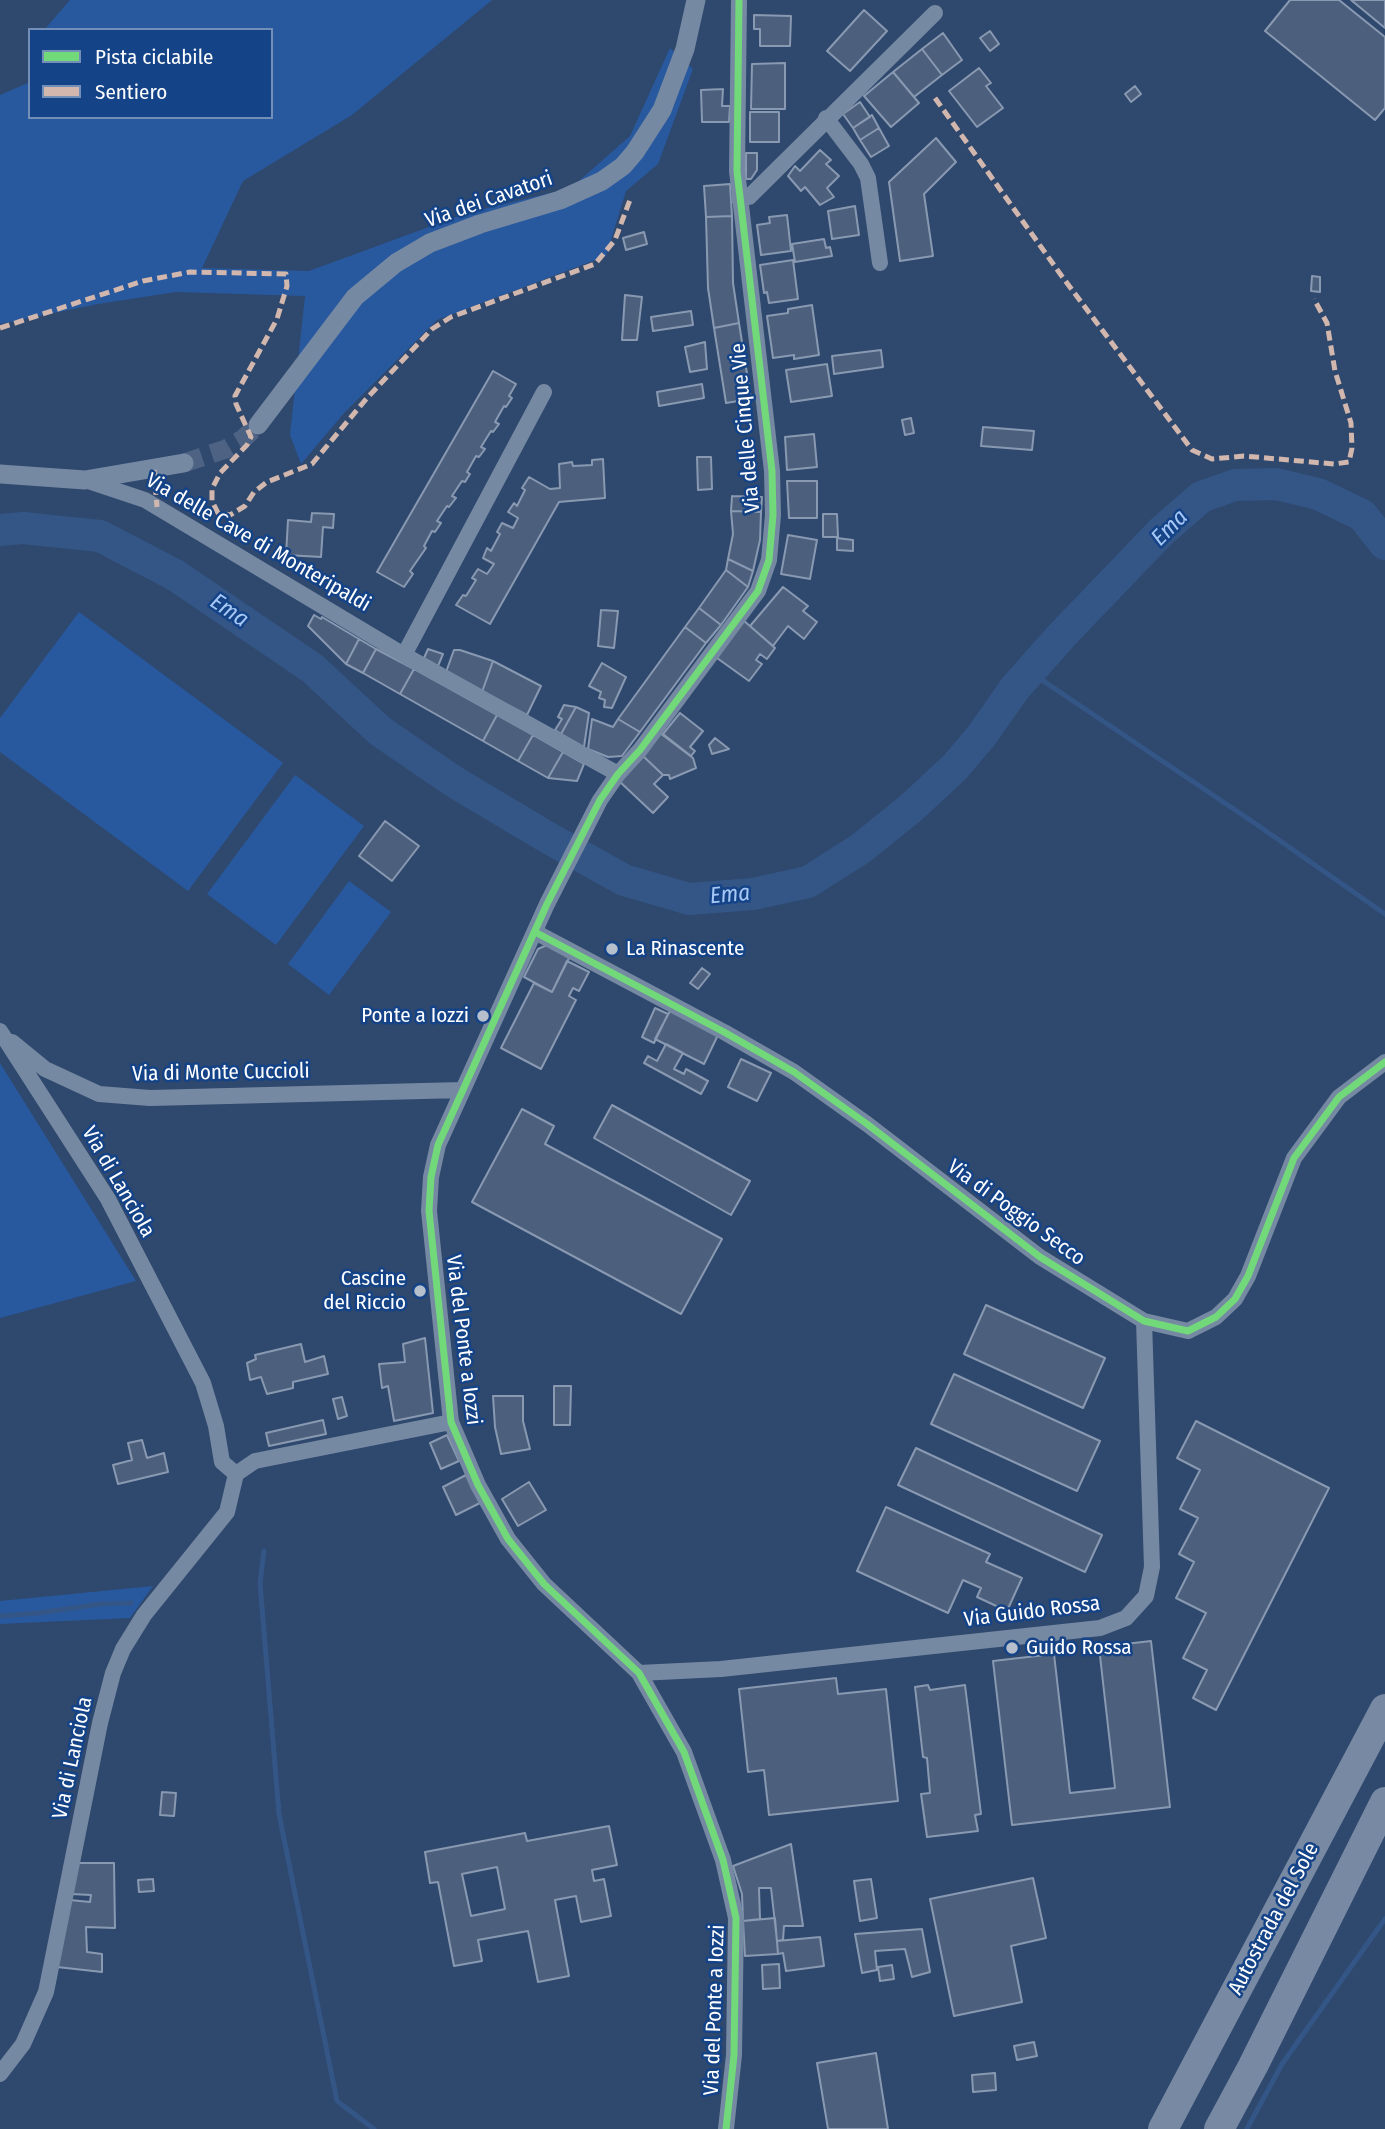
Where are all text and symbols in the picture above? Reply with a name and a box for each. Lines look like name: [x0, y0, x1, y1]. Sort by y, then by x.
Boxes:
legend: [28, 28, 273, 119]
text: Pista ciclabile: [95, 44, 213, 70]
text: Sentiero: [95, 79, 167, 105]
street label: Via dei Cavatori: [422, 166, 556, 234]
street label: Via delle Cinque Vie: [726, 342, 766, 514]
street label: Via delle Cave di Monteripaldi: [141, 468, 375, 618]
water label: Ema: [1146, 504, 1194, 552]
water label: Ema: [205, 588, 253, 634]
water label: Ema: [709, 880, 751, 910]
place label: La Rinascente: [626, 936, 744, 962]
marker: La Rinascente: [604, 941, 620, 957]
place label: Ponte a Iozzi: [361, 1003, 469, 1029]
marker: Ponte a Iozzi: [475, 1008, 491, 1024]
street label: Via di Monte Cuccioli: [132, 1059, 310, 1087]
street label: Via di Lanciola: [76, 1122, 160, 1242]
street label: Via di Poggio Secco: [942, 1155, 1090, 1271]
street label: Via del Ponte a Iozzi: [440, 1254, 486, 1426]
place label: Cascine del Riccio: [323, 1266, 406, 1316]
marker: Cascine del Riccio: [412, 1283, 428, 1299]
street label: Via Guido Rossa: [963, 1591, 1101, 1633]
place label: Guido Rossa: [1026, 1635, 1132, 1661]
marker: Guido Rossa: [1004, 1640, 1020, 1656]
street label: Via di Lanciola: [48, 1695, 98, 1821]
street label: Autostrada del Sole: [1223, 1839, 1325, 1999]
street label: Via del Ponte a Iozzi: [699, 1924, 731, 2096]

